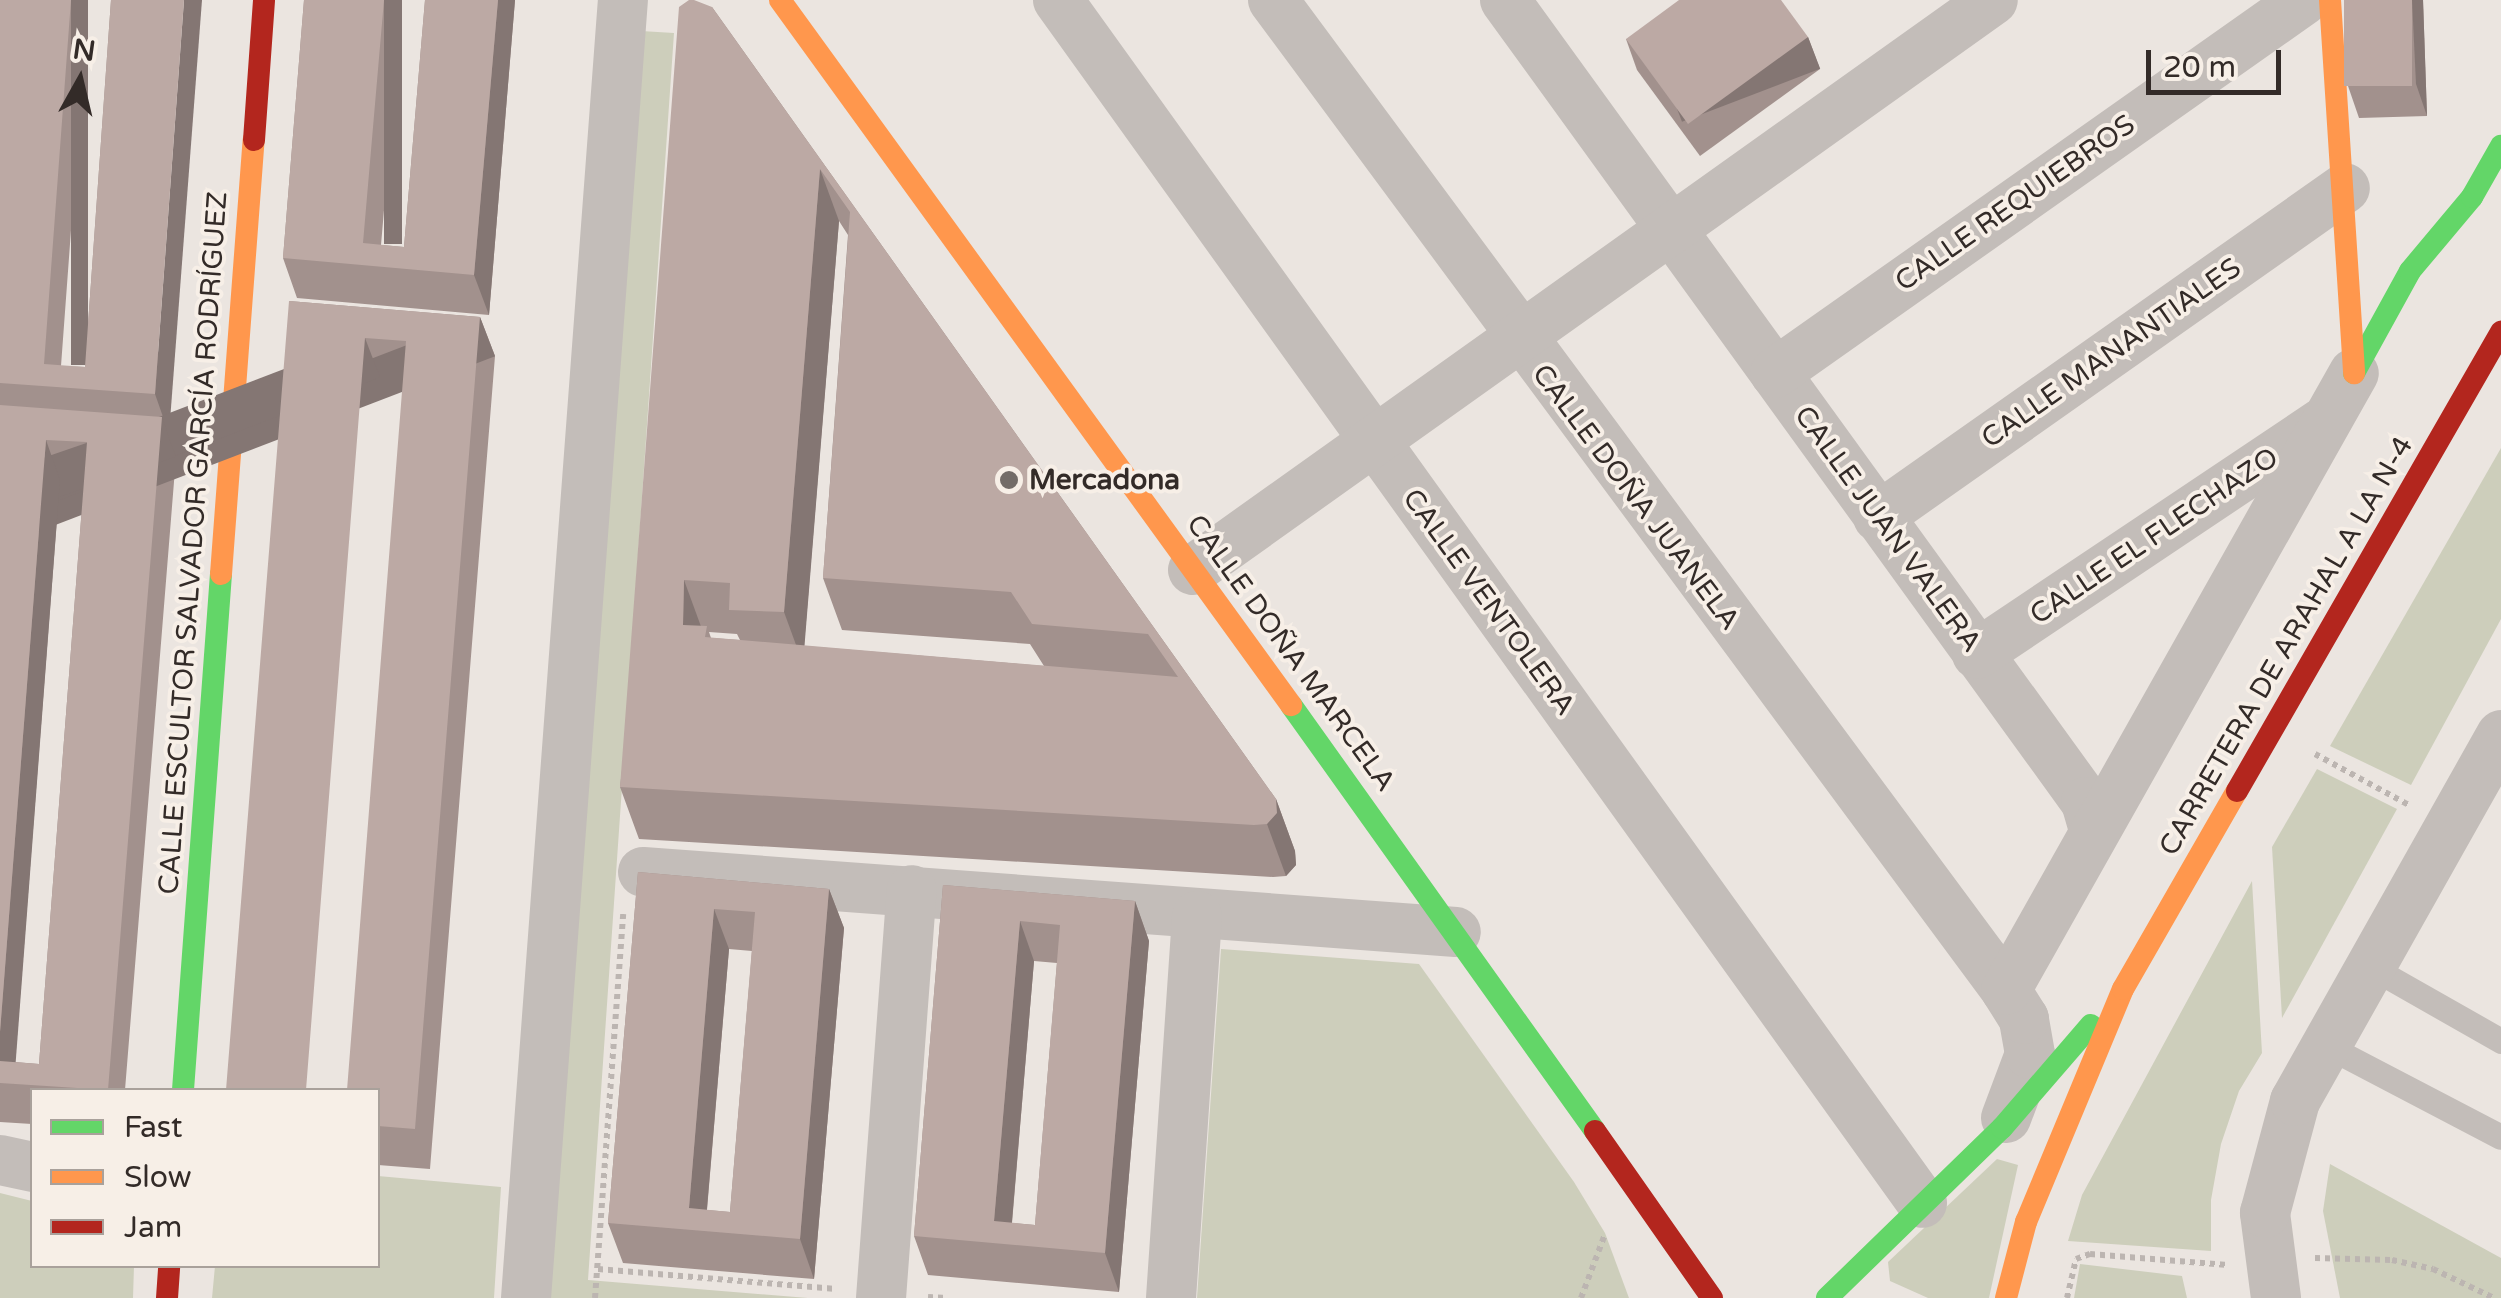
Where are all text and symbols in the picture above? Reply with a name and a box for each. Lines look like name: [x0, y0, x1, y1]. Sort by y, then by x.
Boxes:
north arrow: [30, 30, 130, 130]
scale bar: [2151, 30, 2286, 92]
text: N: [71, 32, 98, 69]
text: 20 m: [2163, 49, 2236, 86]
street label: CALLE REQUIEBROS: [1889, 108, 2141, 298]
street label: CALLE ESCULTOR SALVADOR GARCÍA RODRÍGUEZ: [152, 191, 234, 895]
street label: CALLE MANANTIALES: [1975, 251, 2247, 455]
street label: CALLE DOÑA JUANELA: [1525, 358, 1747, 636]
street label: CALLE JUAN VALERA: [1787, 399, 1989, 659]
street label: CARRETERA DE ARAHAL A LA N-4: [2152, 431, 2420, 861]
street label: CALLE EL FLECHAZO: [2024, 440, 2284, 632]
place label: Mercadona: [1029, 463, 1180, 497]
marker: Mercadona: [998, 469, 1020, 491]
street label: CALLE VENTOLERA: [1396, 482, 1582, 722]
street label: CALLE DOÑA MARCELA: [1179, 508, 1403, 798]
legend: [30, 1088, 380, 1268]
text: Fast: [124, 1109, 183, 1146]
text: Slow: [124, 1159, 192, 1196]
text: Jam: [124, 1209, 182, 1246]

